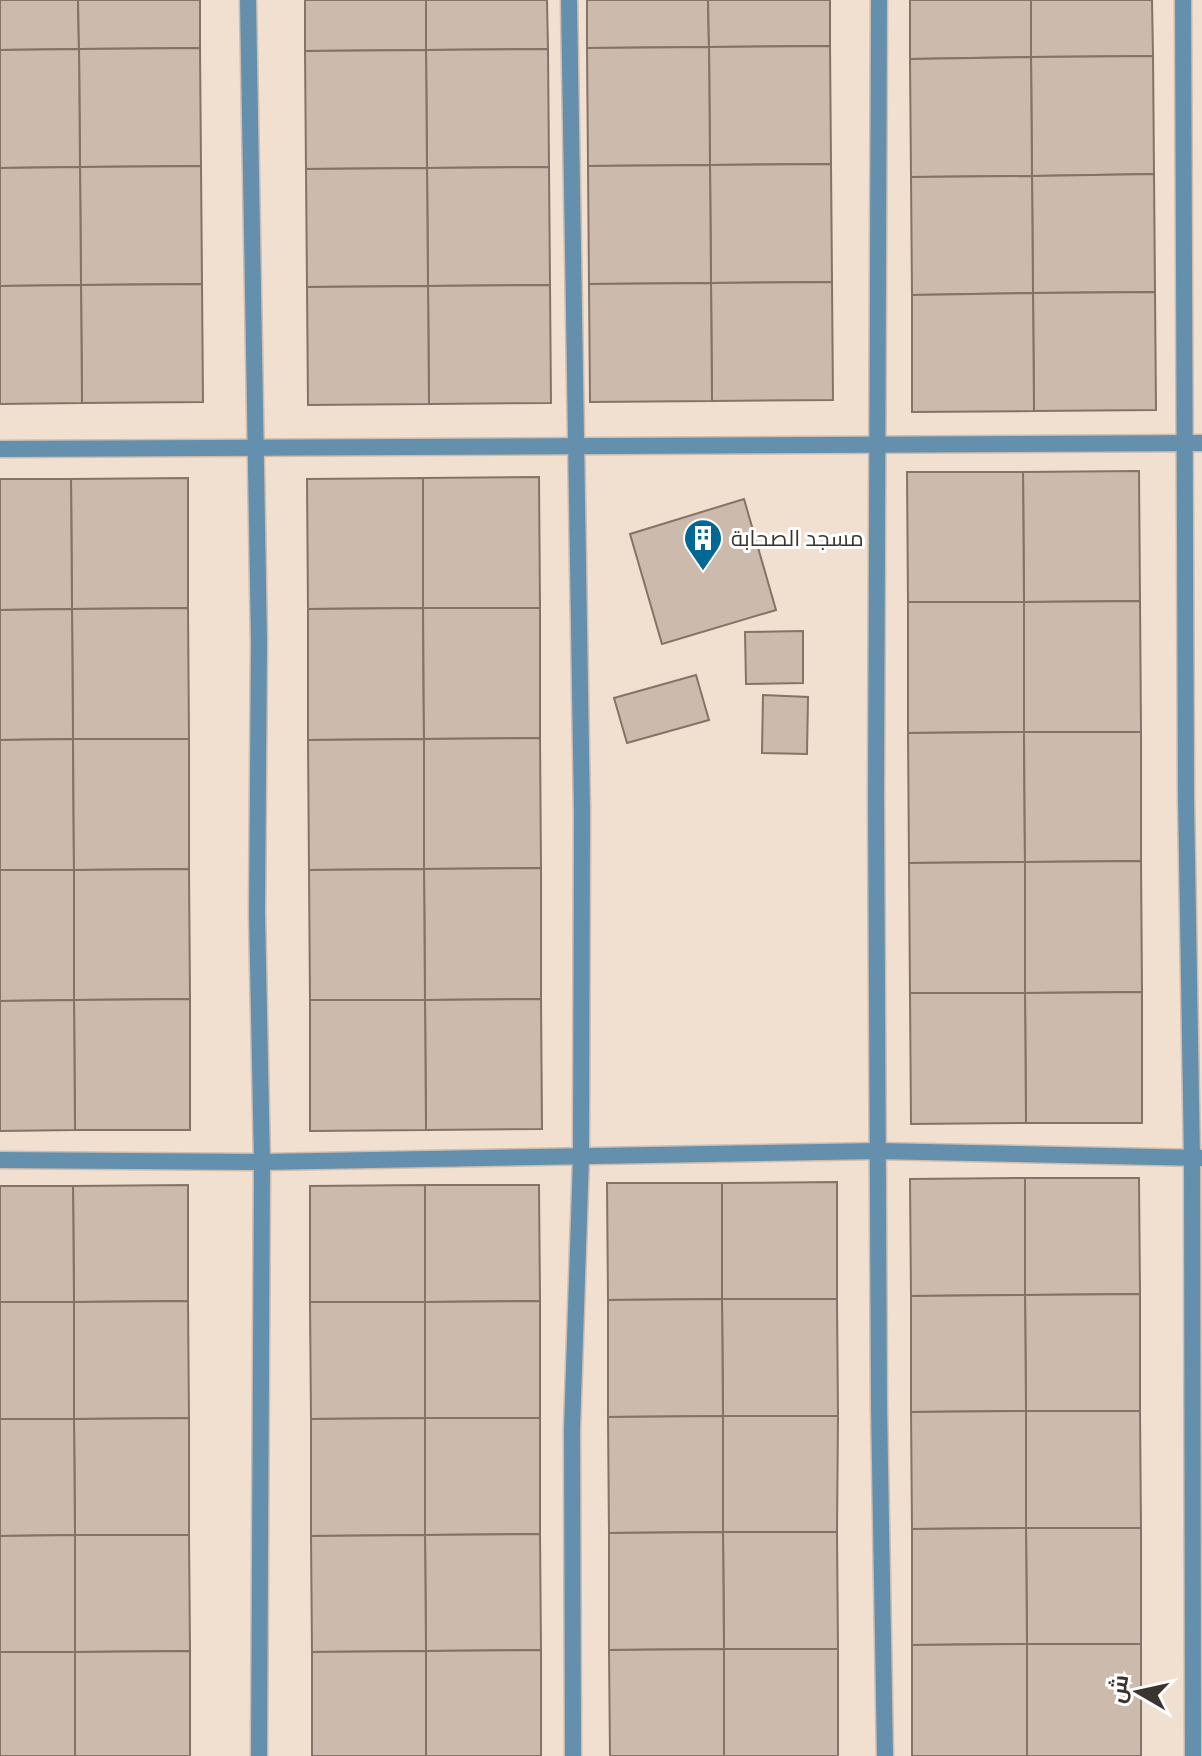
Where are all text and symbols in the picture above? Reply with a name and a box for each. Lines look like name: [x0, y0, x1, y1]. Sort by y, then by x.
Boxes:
building icon: مسجد الصحابة: [682, 517, 724, 572]
place label: مسجد الصحابة: [731, 526, 864, 551]
north arrow: [1098, 1652, 1178, 1732]
text: ش: [1104, 1673, 1134, 1705]

